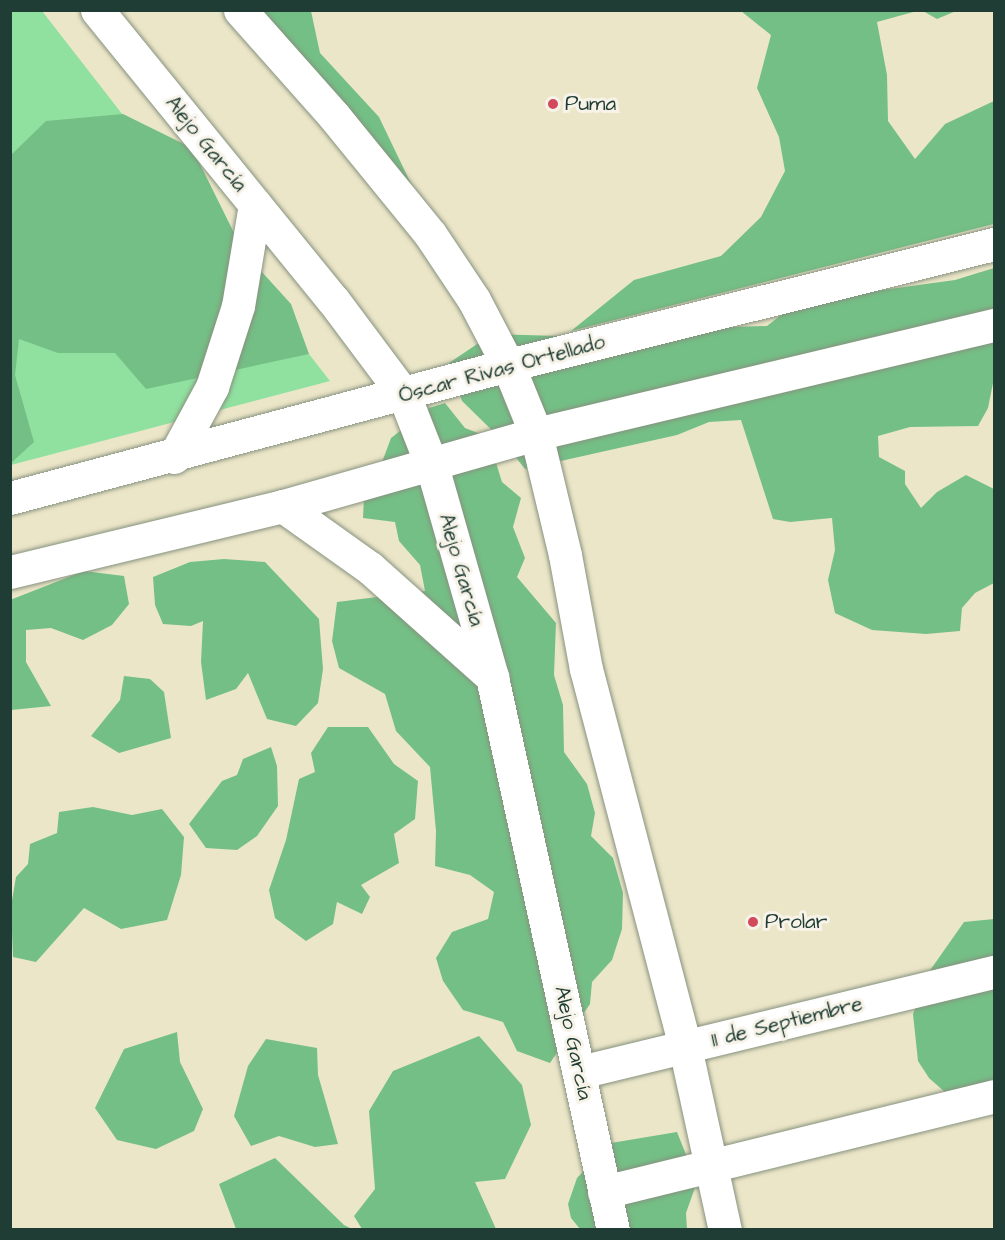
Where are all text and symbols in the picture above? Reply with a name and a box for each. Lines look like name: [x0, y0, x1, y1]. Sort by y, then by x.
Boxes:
street label: Alejo García: [160, 91, 252, 197]
place label: Puma: [565, 91, 616, 117]
marker: Puma: [546, 97, 560, 111]
street label: Óscar Rivas Ortellado: [396, 329, 608, 409]
street label: Alejo García: [433, 511, 489, 629]
place label: Prolar: [765, 909, 827, 935]
marker: Prolar: [746, 915, 760, 929]
street label: Alejo García: [549, 984, 597, 1102]
street label: 11 de Septiembre: [709, 991, 865, 1053]

